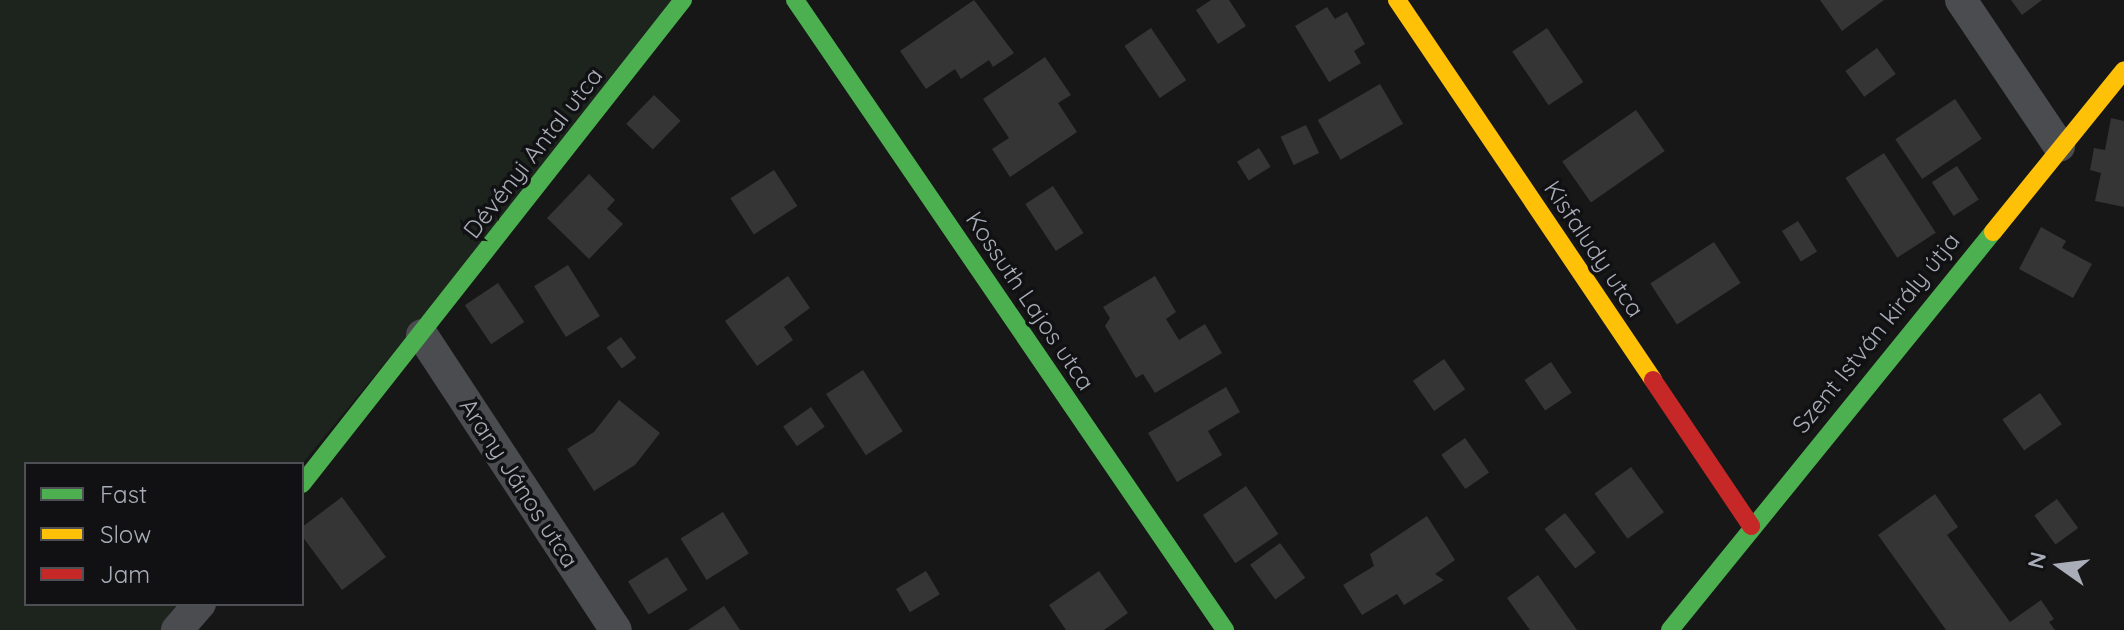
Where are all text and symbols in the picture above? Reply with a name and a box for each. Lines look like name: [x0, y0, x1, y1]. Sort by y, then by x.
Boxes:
street label: Dévényi Antal utca: [457, 62, 609, 244]
street label: Kisfaludy utca: [1538, 175, 1650, 323]
street label: Kossuth Lajos utca: [960, 206, 1100, 396]
street label: Szent István király útja: [1786, 227, 1966, 439]
street label: Arany János utca: [454, 393, 584, 573]
legend: [24, 462, 304, 606]
text: Fast: [100, 479, 147, 509]
text: Slow: [100, 519, 151, 549]
north arrow: [2020, 526, 2100, 606]
text: N: [2021, 549, 2052, 571]
text: Jam: [100, 559, 150, 589]

